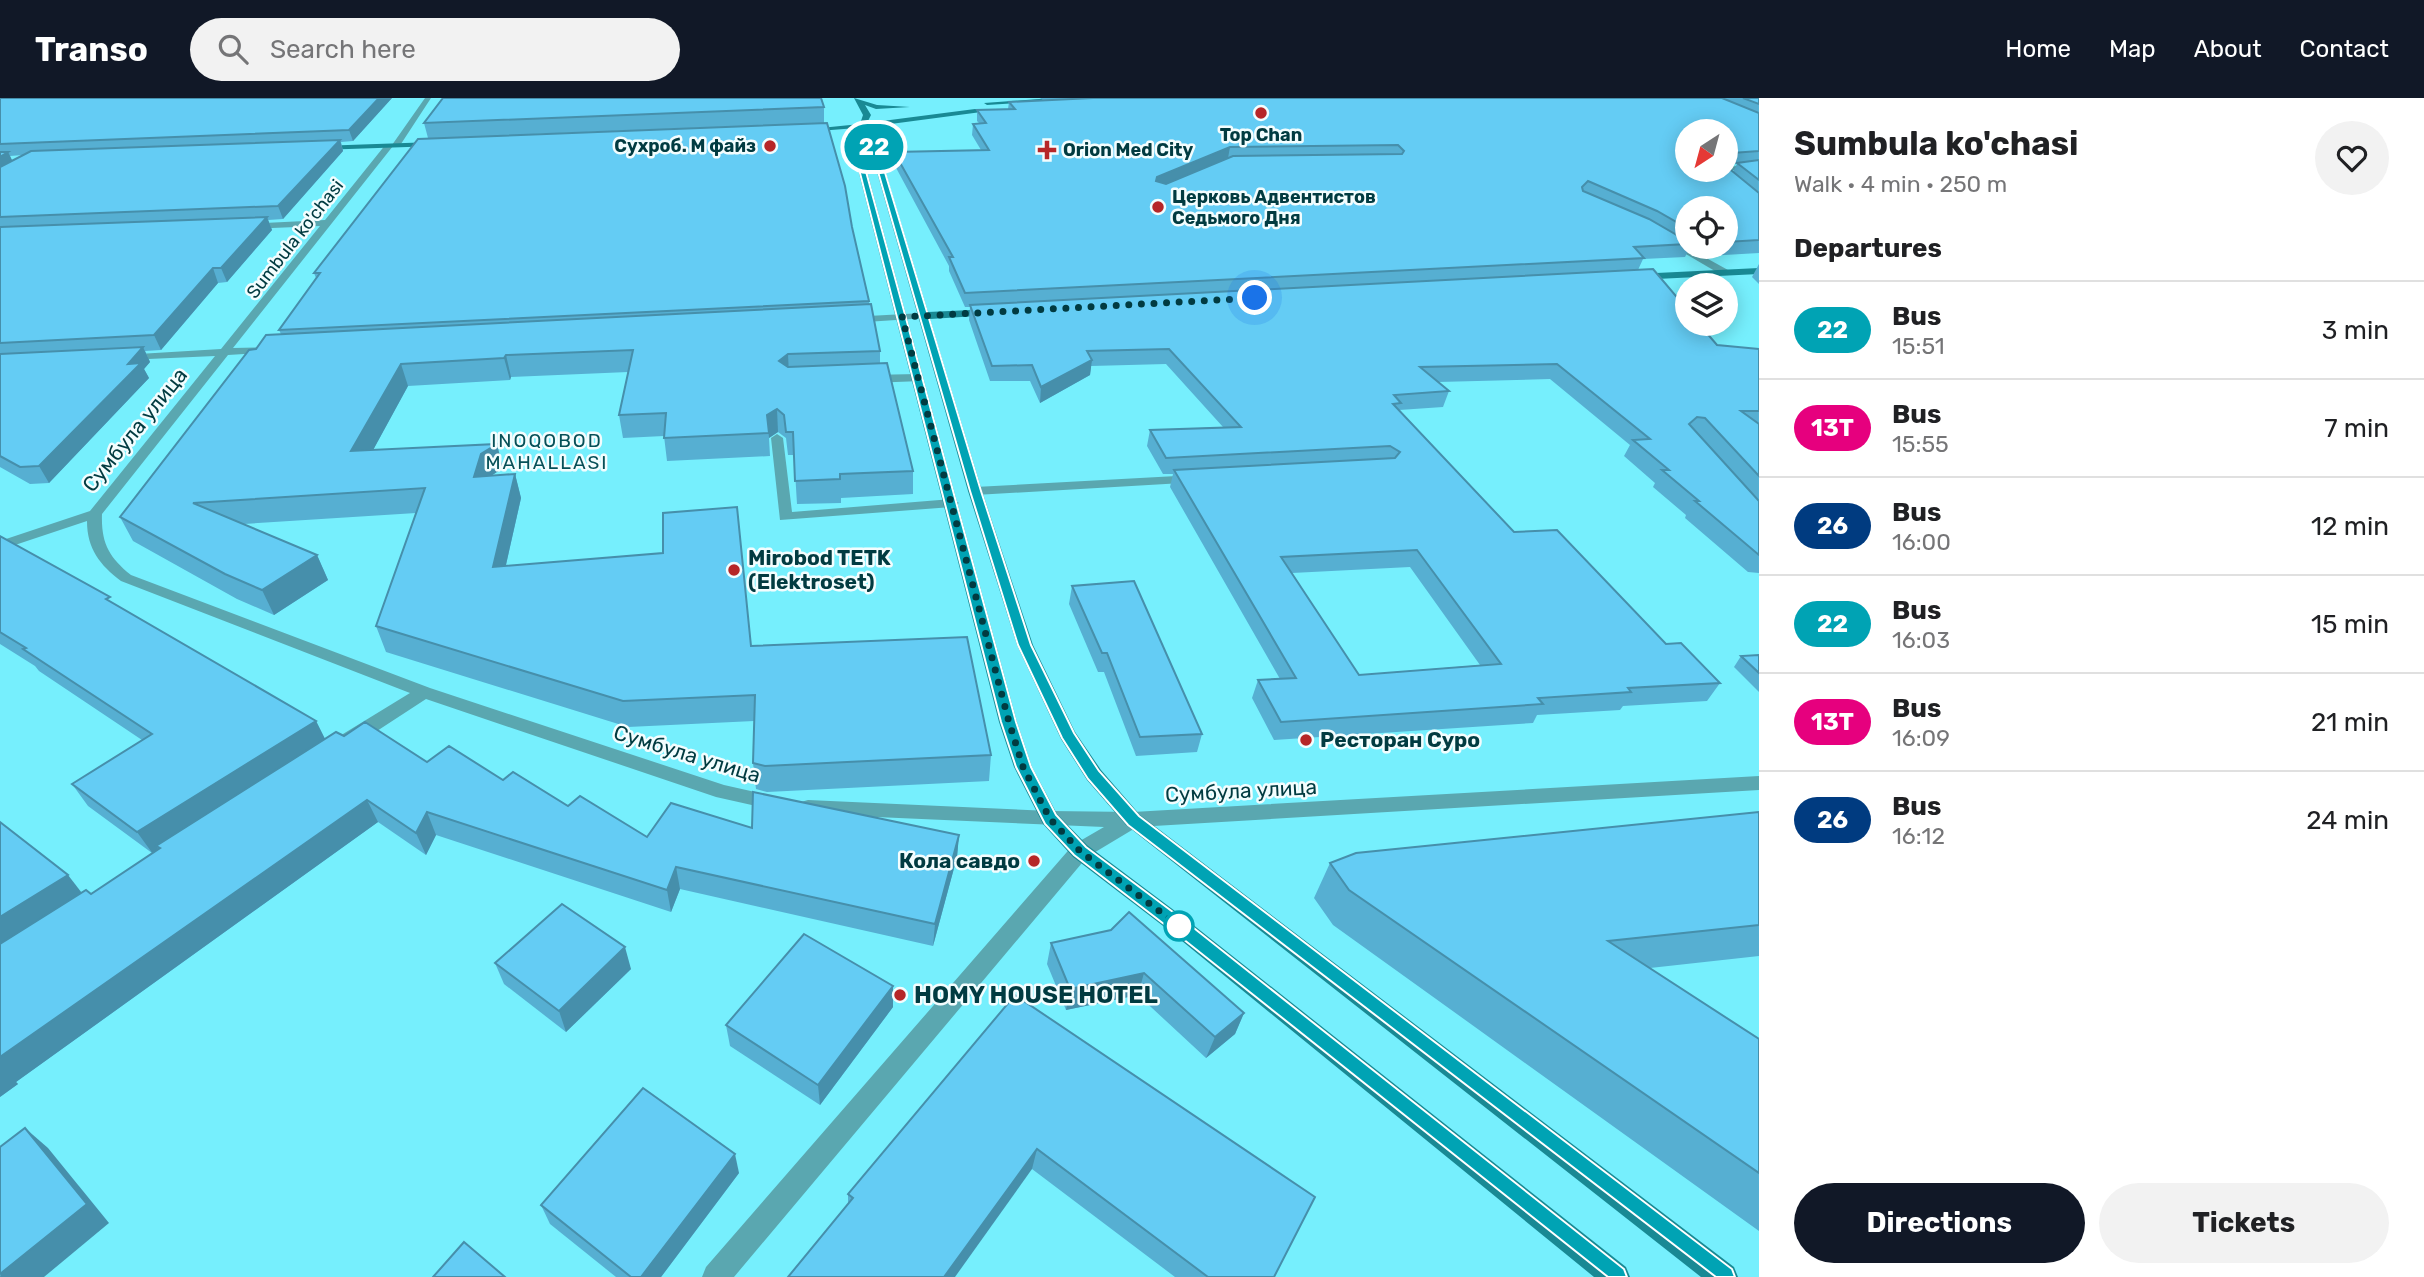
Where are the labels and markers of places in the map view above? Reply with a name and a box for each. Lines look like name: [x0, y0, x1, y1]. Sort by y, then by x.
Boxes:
marker: Top Chan: [1253, 105, 1269, 121]
place label: Top Chan: [1220, 124, 1302, 146]
place label: Сухроб. М файз: [614, 135, 756, 157]
marker: Сухроб. М файз: [762, 138, 778, 154]
place label: Orion Med City: [1063, 139, 1194, 161]
marker: Orion Med City: [1037, 140, 1057, 160]
place label: Церковь Адвентистов Седьмого Дня: [1172, 186, 1376, 229]
marker: Церковь Адвентистов Седьмого Дня: [1150, 199, 1166, 215]
place label: Mirobod TETK (Elektroset): [748, 545, 891, 594]
marker: Mirobod TETK (Elektroset): [726, 562, 742, 578]
place label: Ресторан Суро: [1320, 727, 1480, 752]
marker: Ресторан Суро: [1298, 732, 1314, 748]
place label: Кола савдо: [899, 848, 1020, 873]
marker: Кола савдо: [1026, 853, 1042, 869]
unlabelled marker: [1164, 911, 1194, 941]
place label: HOMY HOUSE HOTEL: [914, 981, 1158, 1009]
marker: HOMY HOUSE HOTEL: [892, 987, 908, 1003]

